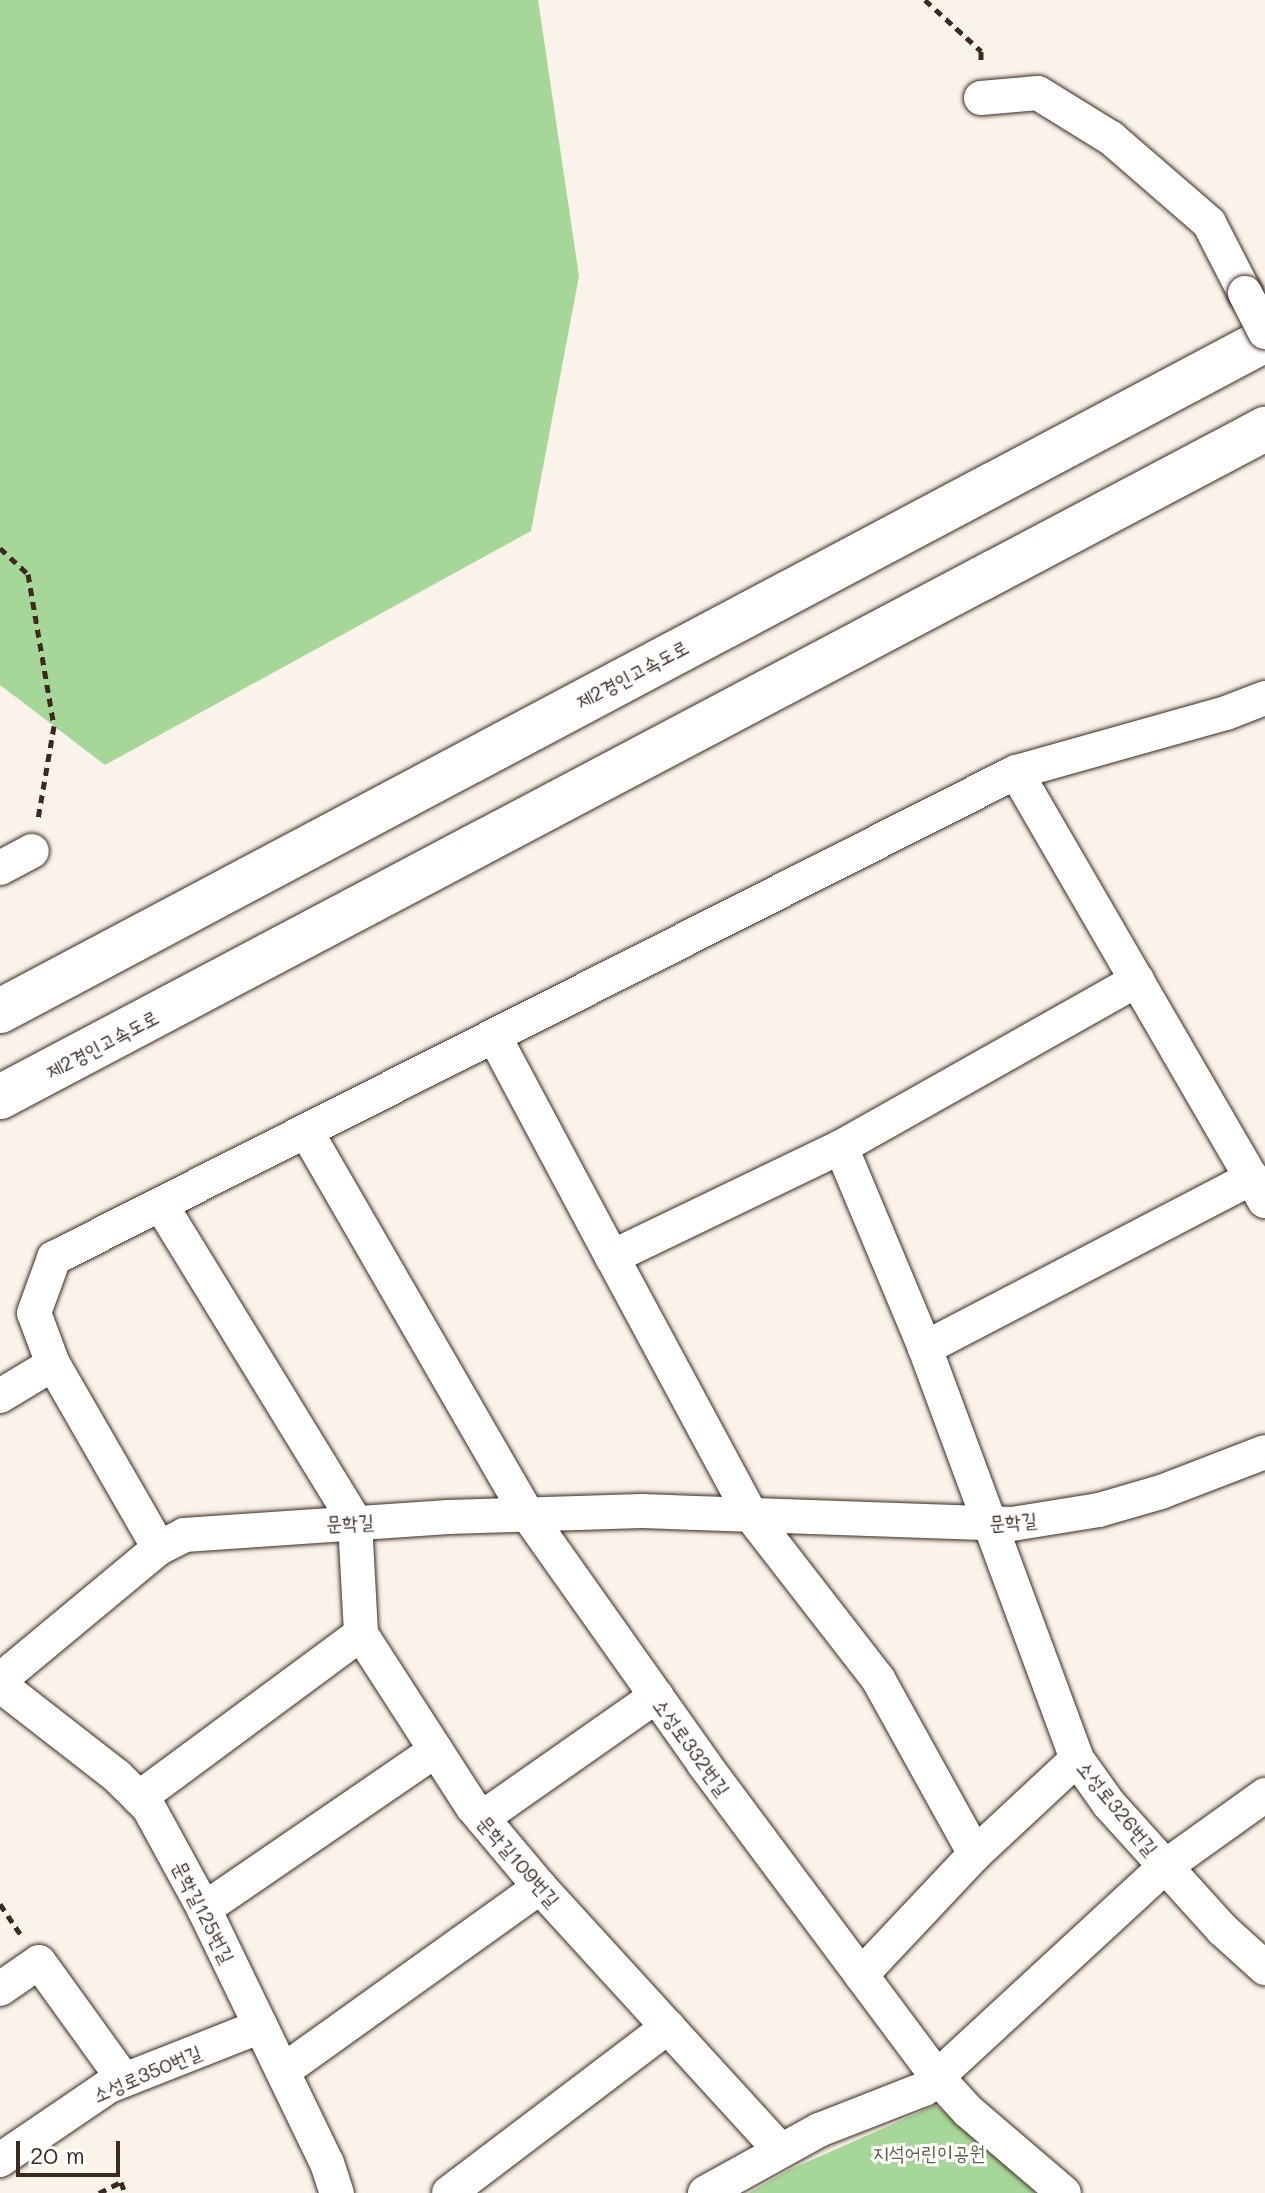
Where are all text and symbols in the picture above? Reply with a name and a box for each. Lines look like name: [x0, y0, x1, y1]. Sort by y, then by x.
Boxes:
street label: 제2경인고속도로: [572, 634, 692, 714]
street label: 제2경인고속도로: [42, 1004, 162, 1084]
street label: 문학길: [988, 1507, 1038, 1535]
street label: 문학길: [325, 1509, 375, 1535]
street label: 소성로332번길: [648, 1693, 736, 1801]
street label: 소성로326번길: [1072, 1756, 1164, 1860]
street label: 문학길109번길: [473, 1810, 565, 1912]
street label: 문학길125번길: [168, 1857, 240, 1967]
street label: 소성로350번길: [89, 2039, 205, 2107]
scale bar: [20, 2125, 124, 2175]
text: 20 m: [30, 2139, 85, 2170]
park label: 지석어린이공원: [873, 2140, 985, 2164]

